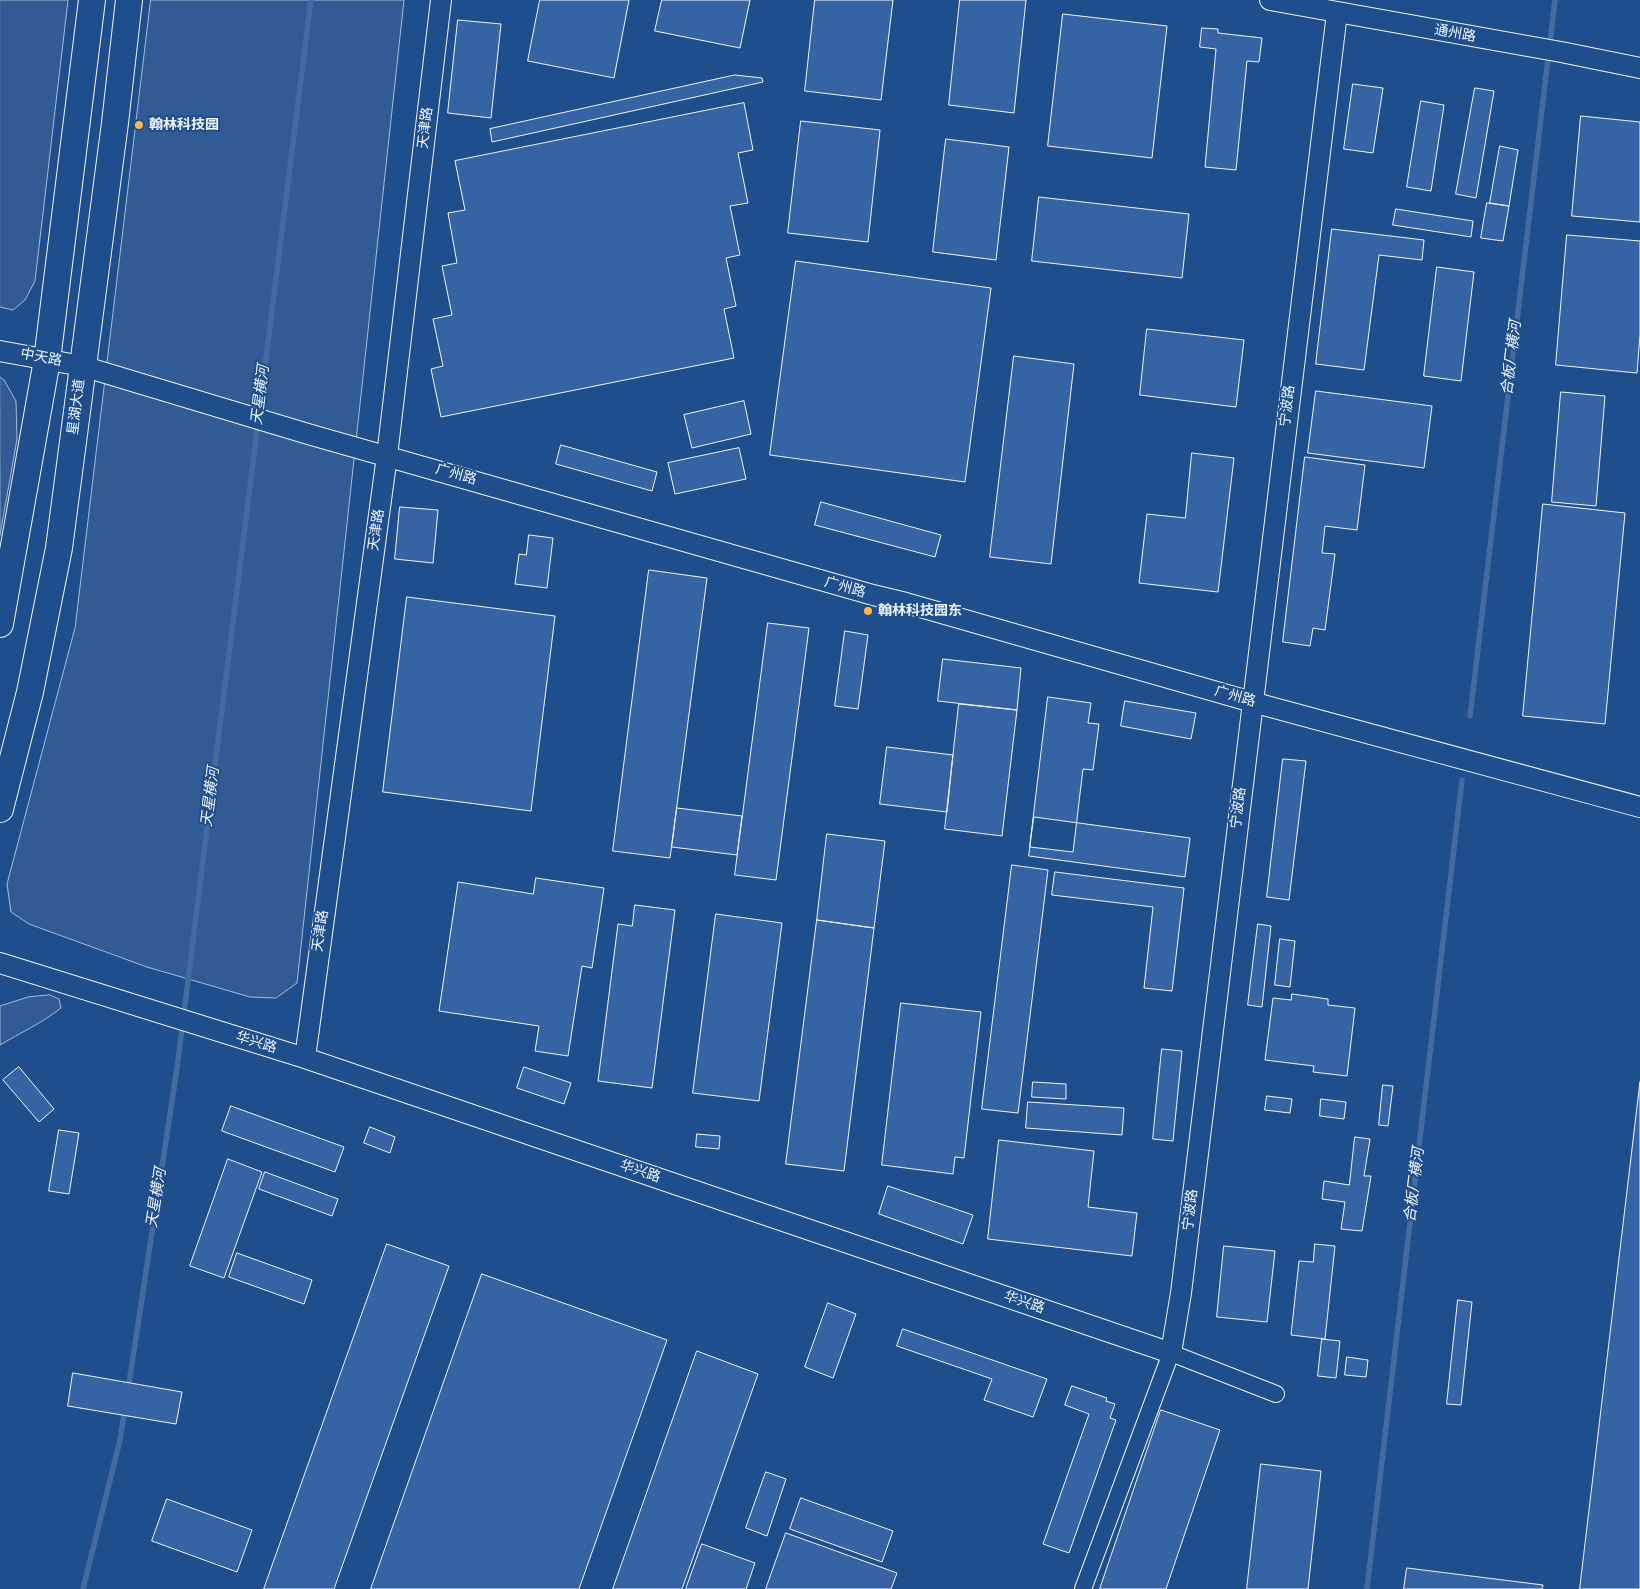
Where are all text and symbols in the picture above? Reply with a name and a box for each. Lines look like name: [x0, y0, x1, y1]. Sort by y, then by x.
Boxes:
street label: 通州路: [1433, 22, 1477, 46]
street label: 天津路: [415, 106, 437, 150]
place label: 翰林科技园: [149, 117, 219, 133]
marker: 翰林科技园: [133, 119, 145, 131]
water label: 合板厂横河: [1498, 320, 1526, 396]
street label: 中天路: [19, 346, 63, 370]
water label: 天星横河: [248, 364, 274, 426]
street label: 星湖大道: [65, 378, 89, 436]
street label: 宁波路: [1277, 384, 1299, 428]
street label: 广州路: [433, 461, 479, 489]
street label: 天津路: [366, 508, 388, 552]
street label: 广州路: [822, 574, 868, 602]
place label: 翰林科技园东: [878, 603, 962, 619]
marker: 翰林科技园东: [862, 605, 874, 617]
street label: 广州路: [1212, 683, 1258, 711]
water label: 天星横河: [198, 766, 224, 828]
street label: 宁波路: [1228, 786, 1250, 830]
street label: 天津路: [310, 909, 332, 953]
street label: 华兴路: [233, 1029, 279, 1057]
water label: 合板厂横河: [1401, 1147, 1429, 1223]
street label: 华兴路: [617, 1157, 663, 1187]
water label: 天星横河: [143, 1167, 171, 1229]
street label: 宁波路: [1180, 1188, 1202, 1232]
street label: 华兴路: [1001, 1288, 1047, 1318]

